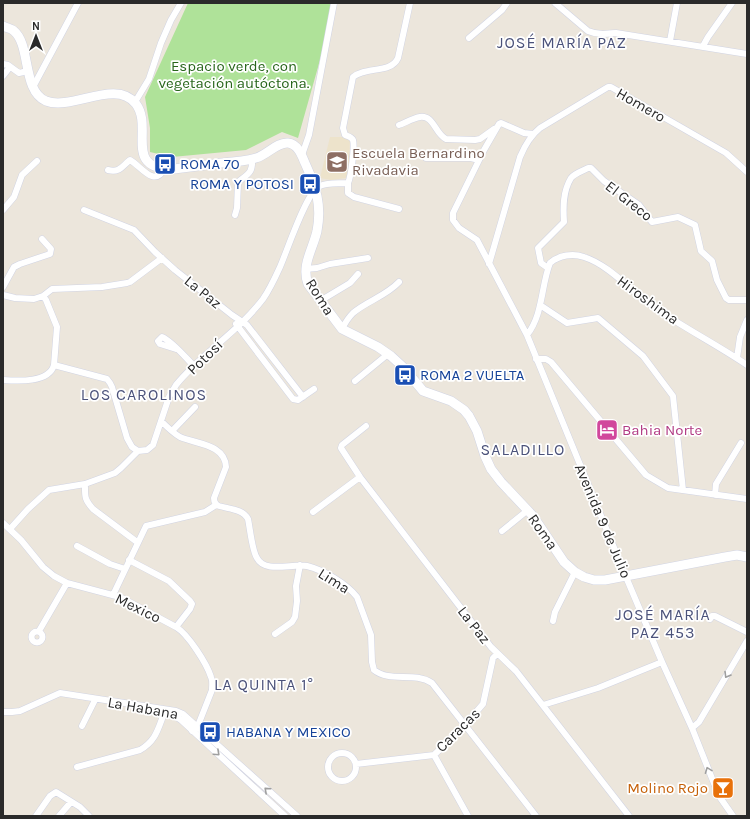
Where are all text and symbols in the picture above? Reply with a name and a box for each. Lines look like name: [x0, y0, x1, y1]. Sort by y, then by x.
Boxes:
north arrow: [16, 16, 56, 56]
text: N: [32, 20, 40, 33]
district label: JOSÉ MARÍA PAZ: [497, 33, 627, 52]
park label: Espacio verde, con vegetación autóctona.: [158, 57, 310, 92]
street label: Homero: [613, 84, 669, 126]
place label: Escuela Bernardino Rivadavia: [352, 144, 485, 179]
school or university icon: Escuela Bernardino Rivadavia: [324, 149, 350, 175]
bus stop icon: ROMA 70: [152, 151, 178, 177]
place label: ROMA 70: [180, 155, 240, 173]
bus stop icon: ROMA Y POTOSI: [297, 171, 323, 197]
place label: ROMA Y POTOSI: [190, 175, 294, 193]
street label: El Greco: [602, 177, 656, 225]
street label: La Paz: [181, 272, 225, 312]
street label: Hiroshima: [614, 272, 682, 328]
street label: Roma: [302, 275, 338, 319]
street label: Potosí: [183, 335, 227, 378]
bus stop icon: ROMA 2 VUELTA: [392, 362, 418, 388]
place label: ROMA 2 VUELTA: [420, 366, 525, 384]
district label: LOS CAROLINOS: [81, 385, 207, 404]
hotel icon: Bahia Norte: [594, 417, 620, 443]
place label: Bahia Norte: [622, 421, 702, 439]
district label: SALADILLO: [481, 440, 565, 459]
street label: Avenida 9 de Julio: [571, 461, 635, 581]
street label: Roma: [524, 511, 562, 553]
street label: Lima: [315, 564, 353, 598]
street label: Mexico: [112, 589, 164, 627]
street label: La Paz: [454, 603, 494, 647]
district label: JOSÉ MARÍA PAZ 453: [615, 605, 711, 642]
one-way arrow: [725, 671, 732, 678]
district label: LA QUINTA 1°: [214, 675, 314, 694]
street label: La Habana: [106, 693, 180, 723]
street label: Caracas: [432, 704, 484, 756]
bus stop icon: HABANA Y MEXICO: [197, 719, 223, 745]
place label: HABANA Y MEXICO: [226, 723, 351, 741]
one-way arrow: [212, 748, 219, 755]
one-way arrow: [705, 766, 713, 773]
bar icon: Molino Rojo: [710, 775, 736, 801]
place label: Molino Rojo: [627, 779, 708, 797]
one-way arrow: [265, 788, 272, 795]

